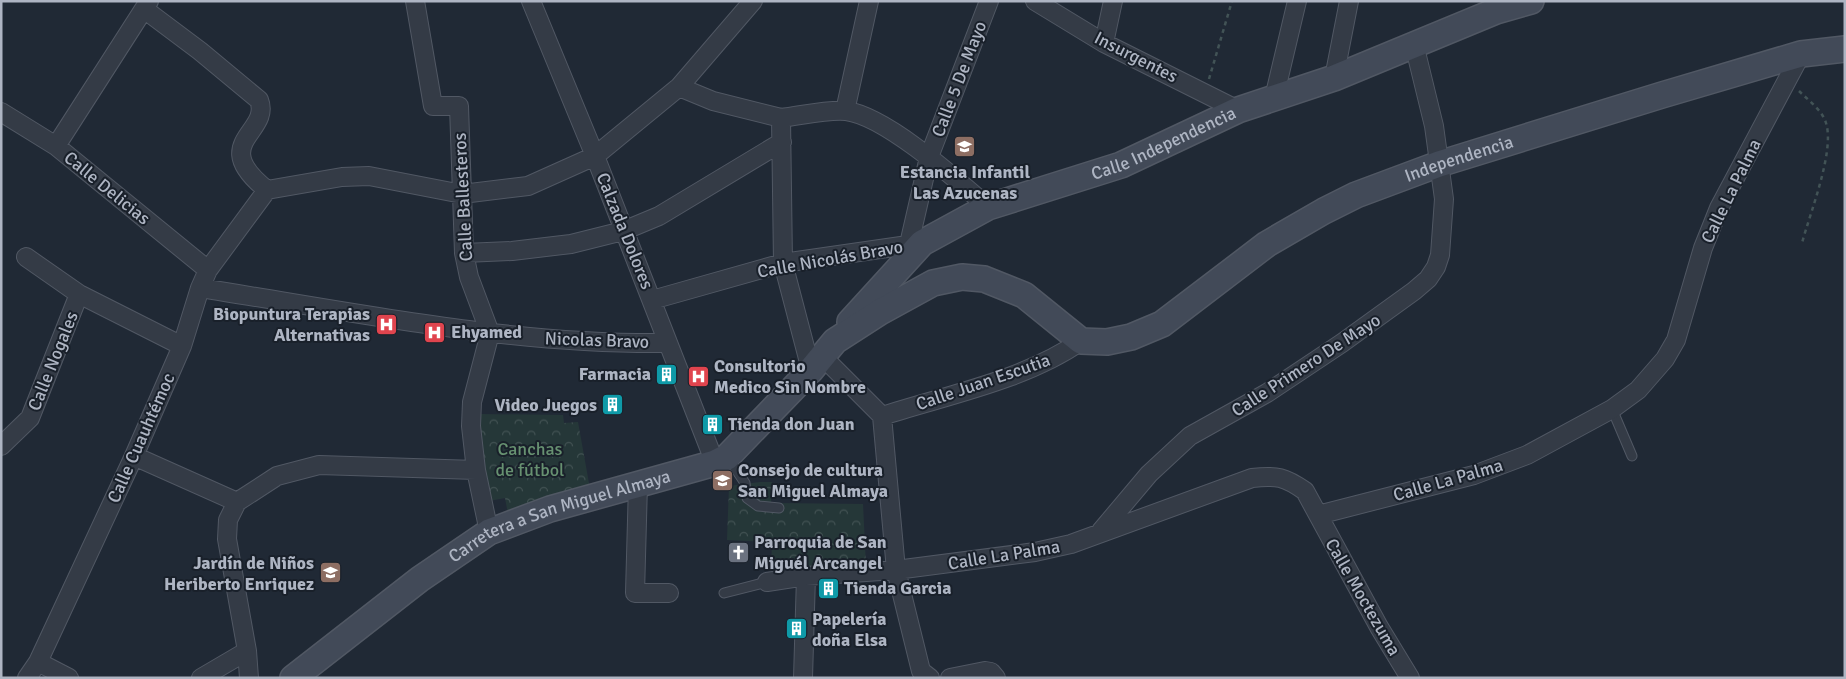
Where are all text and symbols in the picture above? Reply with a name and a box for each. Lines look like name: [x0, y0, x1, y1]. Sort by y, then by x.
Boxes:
street label: Calle 5 De Mayo: [927, 18, 991, 140]
street label: Insurgentes: [1091, 27, 1181, 87]
street label: Calle Independencia: [1088, 102, 1239, 185]
street label: Independencia: [1401, 131, 1516, 187]
street label: Calle Ballesteros: [449, 132, 477, 262]
school or university icon: Estancia Infantil Las Azucenas: [953, 135, 977, 159]
street label: Calle La Palma: [1696, 135, 1766, 247]
street label: Calle Delicias: [60, 147, 155, 229]
place label: Estancia Infantil Las Azucenas: [900, 161, 1030, 204]
street label: Calzada Dolores: [592, 169, 658, 293]
street label: Calle Nicolás Bravo: [755, 235, 905, 283]
place label: Biopuntura Terapias Alternativas: [213, 303, 370, 346]
street label: Calle Nogales: [23, 308, 83, 414]
street label: Calle Primero De Mayo: [1227, 309, 1385, 421]
hospital icon: Biopuntura Terapias Alternativas: [374, 312, 398, 336]
hospital icon: Ehyamed: [423, 320, 447, 344]
place label: Ehyamed: [451, 321, 522, 343]
street label: Nicolas Bravo: [544, 327, 650, 353]
street label: Calle Juan Escutia: [913, 349, 1053, 415]
place label: Consultorio Medico Sin Nombre: [714, 355, 866, 398]
building icon: Farmacia: [655, 362, 679, 386]
place label: Farmacia: [579, 363, 651, 385]
hospital icon: Consultorio Medico Sin Nombre: [686, 364, 710, 388]
street label: Calle Cuauhtémoc: [103, 370, 179, 506]
building icon: Video Juegos: [601, 393, 625, 417]
place label: Video Juegos: [494, 394, 597, 416]
building icon: Tienda don Juan: [700, 412, 724, 436]
place label: Tienda don Juan: [728, 413, 855, 435]
park label: Canchas de fútbol: [496, 438, 564, 481]
street label: Calle La Palma: [1391, 454, 1505, 506]
place label: Consejo de cultura San Miguel Almaya: [738, 459, 888, 502]
street label: Carretera a San Miguel Almaya: [444, 465, 673, 567]
school or university icon: Consejo de cultura San Miguel Almaya: [710, 468, 734, 492]
place label: Parroquia de San Miguél Arcangel: [754, 531, 887, 574]
street label: Calle Moctezuma: [1320, 534, 1406, 660]
street label: Calle La Palma: [946, 535, 1062, 575]
church icon: Parroquia de San Miguél Arcangel: [726, 540, 750, 564]
place label: Jardín de Niños Heriberto Enriquez: [164, 552, 314, 595]
school or university icon: Jardín de Niños Heriberto Enriquez: [318, 561, 342, 585]
building icon: Tienda Garcia: [816, 576, 840, 600]
place label: Tienda Garcia: [844, 577, 951, 599]
place label: Papelería doña Elsa: [812, 608, 887, 651]
building icon: Papelería doña Elsa: [784, 617, 808, 641]

